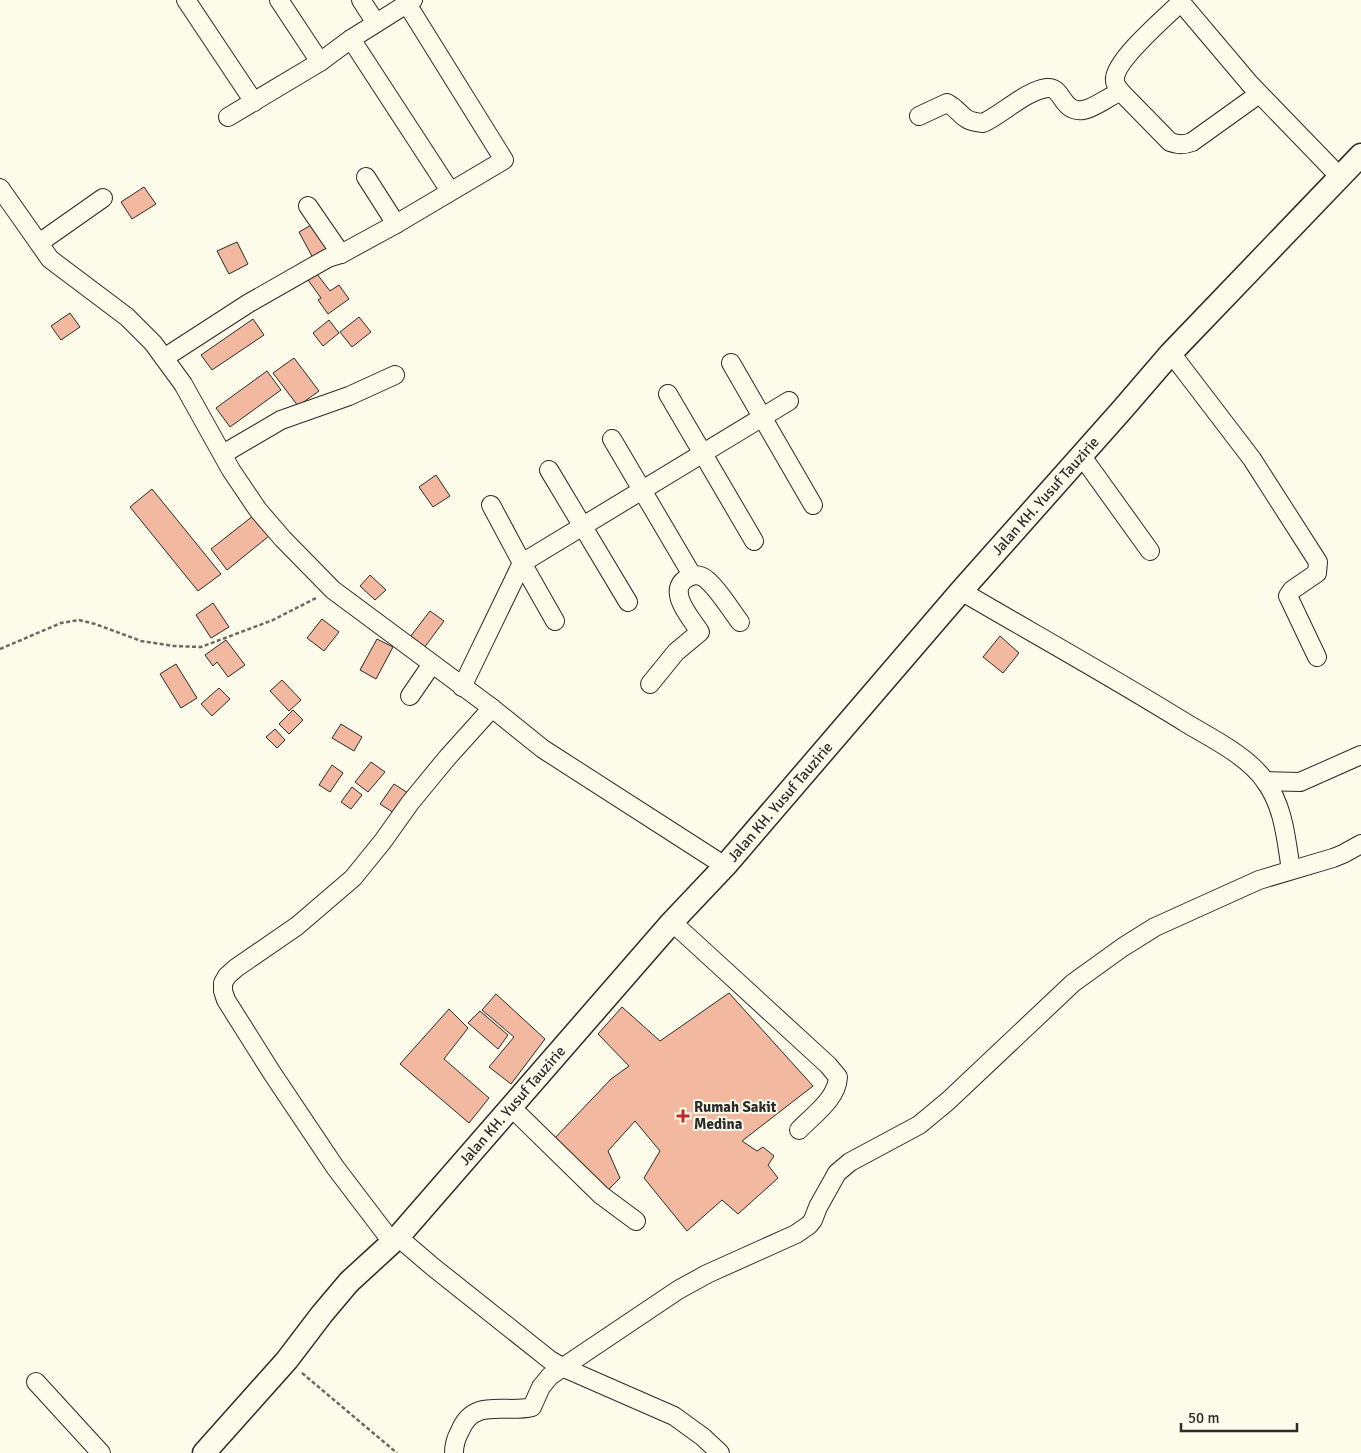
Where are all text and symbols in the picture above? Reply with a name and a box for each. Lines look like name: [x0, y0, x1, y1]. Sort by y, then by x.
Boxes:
street label: Jalan KH. Yusuf Tauzirie: [988, 433, 1103, 559]
street label: Jalan KH. Yusuf Tauzirie: [724, 738, 837, 866]
street label: Jalan KH. Yusuf Tauzirie: [455, 1042, 569, 1169]
place label: Rumah Sakit Medina: [694, 1098, 777, 1133]
marker: Rumah Sakit Medina: [676, 1109, 690, 1123]
scale bar: [1181, 1400, 1297, 1432]
text: 50 m: [1188, 1409, 1219, 1427]

